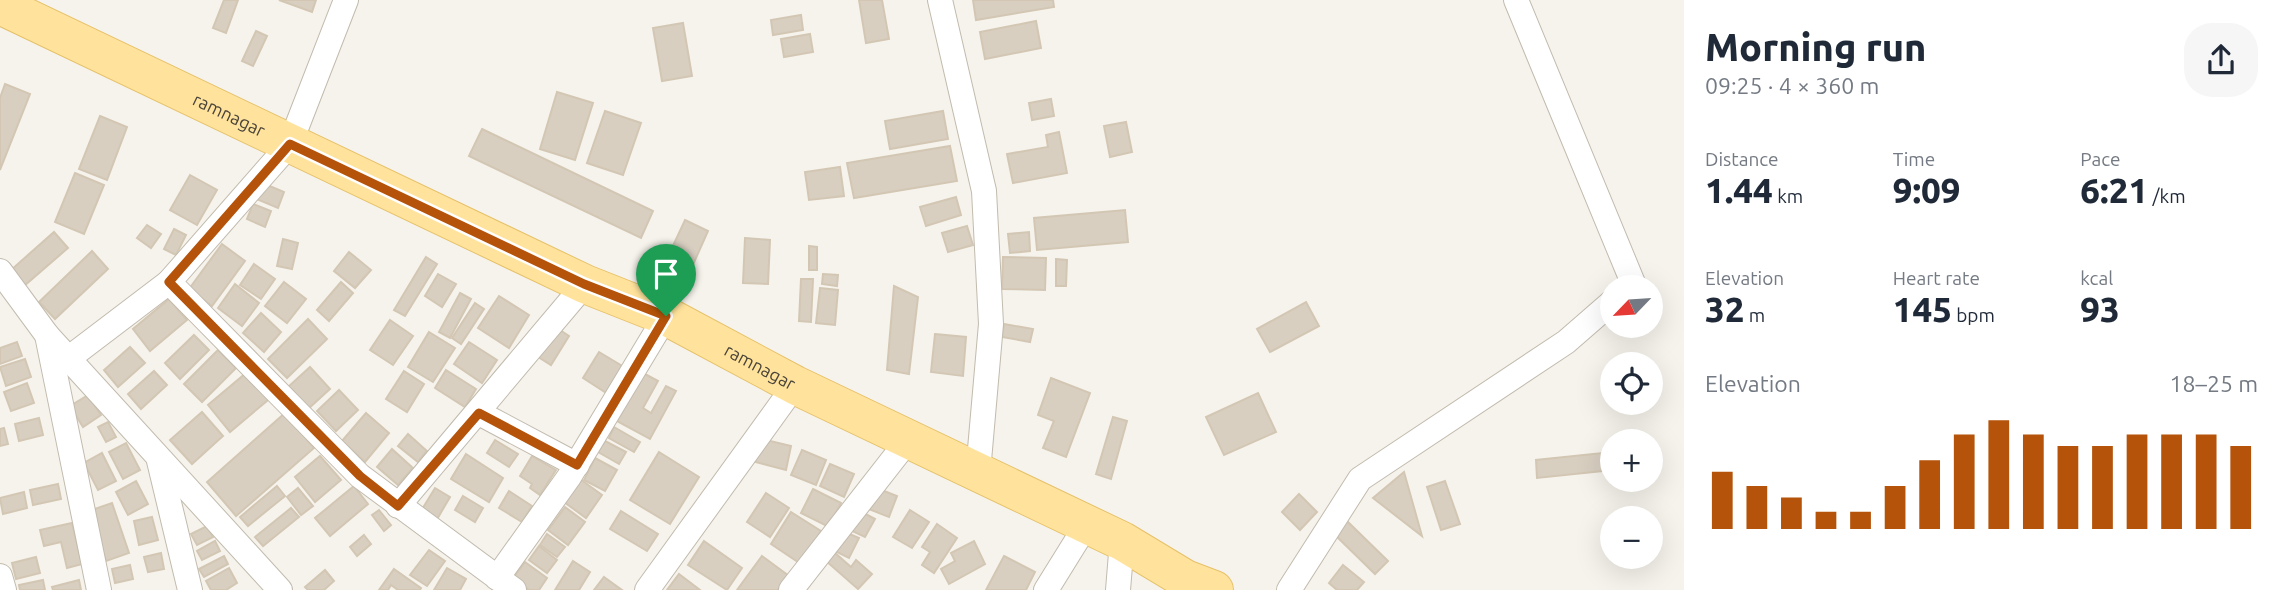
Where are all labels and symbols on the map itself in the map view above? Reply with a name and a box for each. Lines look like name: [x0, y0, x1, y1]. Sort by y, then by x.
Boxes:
street label: ramnagar: [190, 89, 269, 140]
pin: [636, 244, 696, 316]
north arrow: [1600, 275, 1662, 338]
street label: ramnagar: [721, 339, 799, 394]

